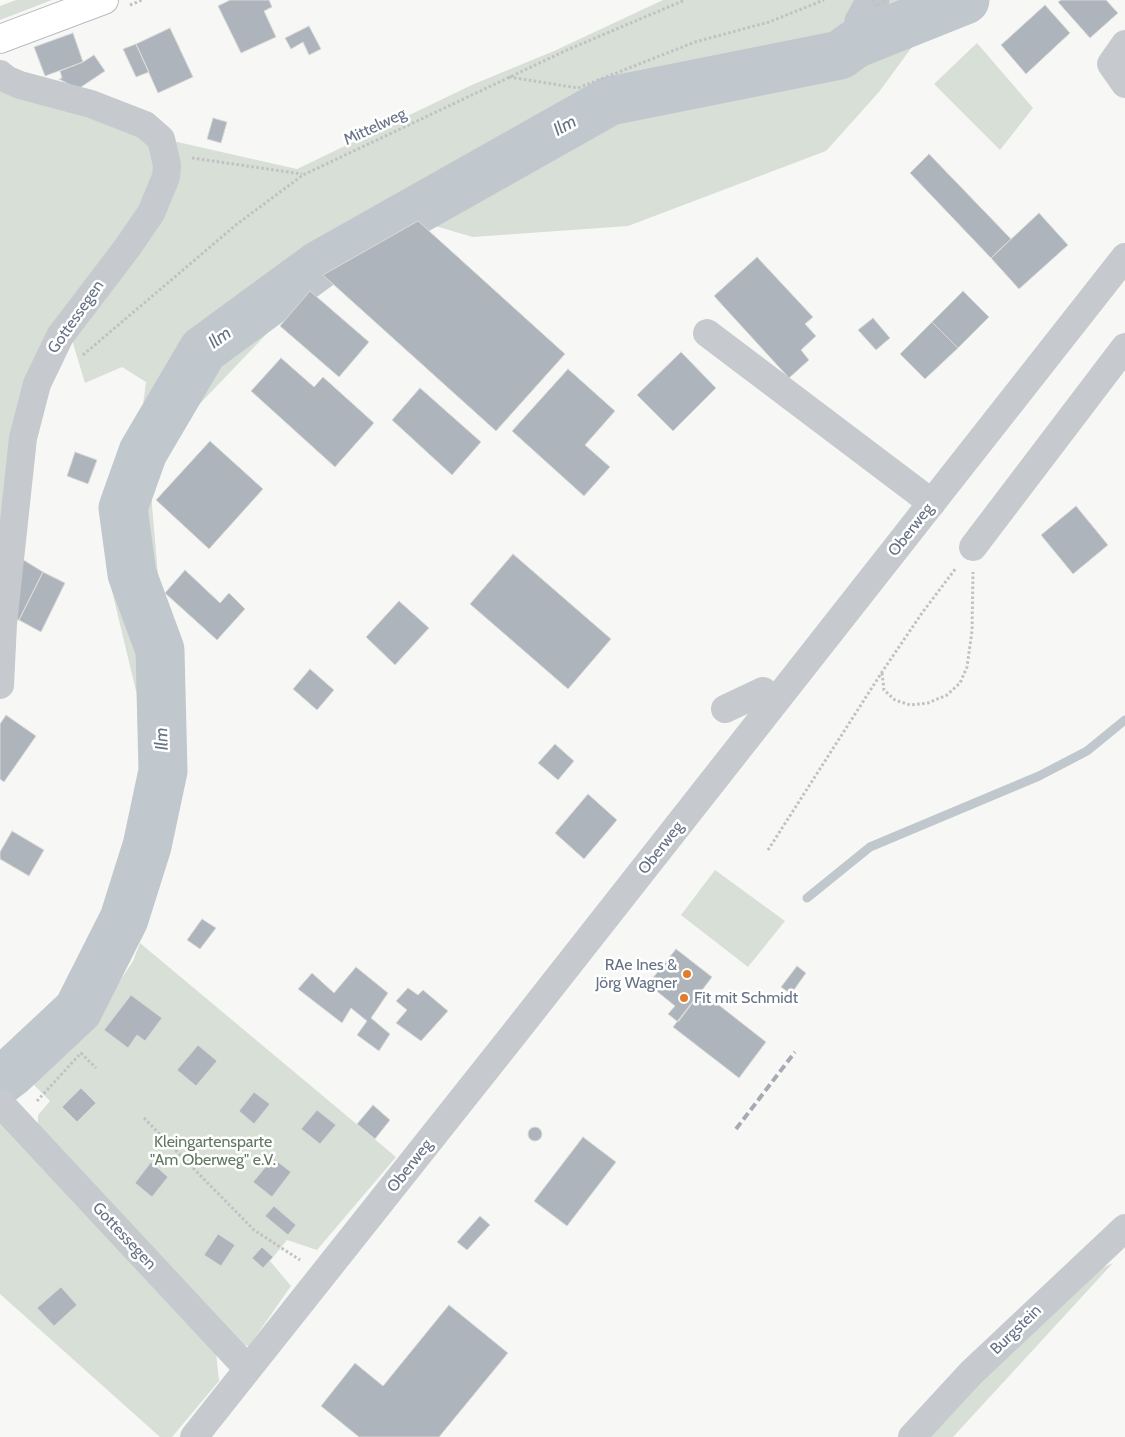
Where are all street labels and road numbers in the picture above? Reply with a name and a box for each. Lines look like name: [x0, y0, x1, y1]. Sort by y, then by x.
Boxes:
street label: Mittelweg: [341, 104, 409, 150]
street label: Gottessegen: [44, 277, 108, 357]
street label: Oberweg: [884, 500, 938, 560]
street label: Oberweg: [634, 818, 688, 878]
street label: Oberweg: [383, 1136, 437, 1196]
street label: Gottessegen: [88, 1198, 160, 1274]
street label: Burgstein: [987, 1301, 1045, 1359]

